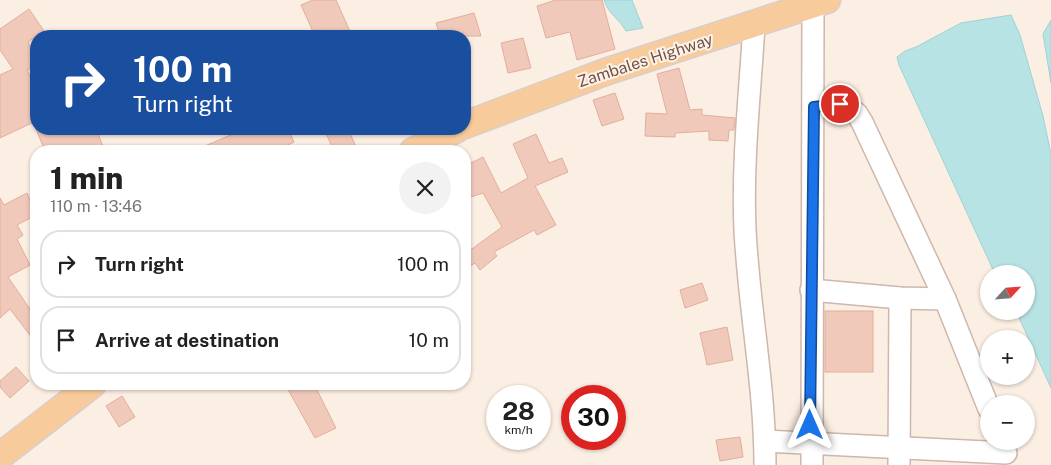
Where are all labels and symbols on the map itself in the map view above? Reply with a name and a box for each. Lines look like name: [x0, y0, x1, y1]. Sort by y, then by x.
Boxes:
street label: Zambales Highway: [575, 29, 716, 91]
pin: [819, 83, 861, 125]
north arrow: [980, 265, 1035, 320]
speed limit sign: 30: [561, 385, 626, 450]
position arrow: [783, 398, 835, 450]

